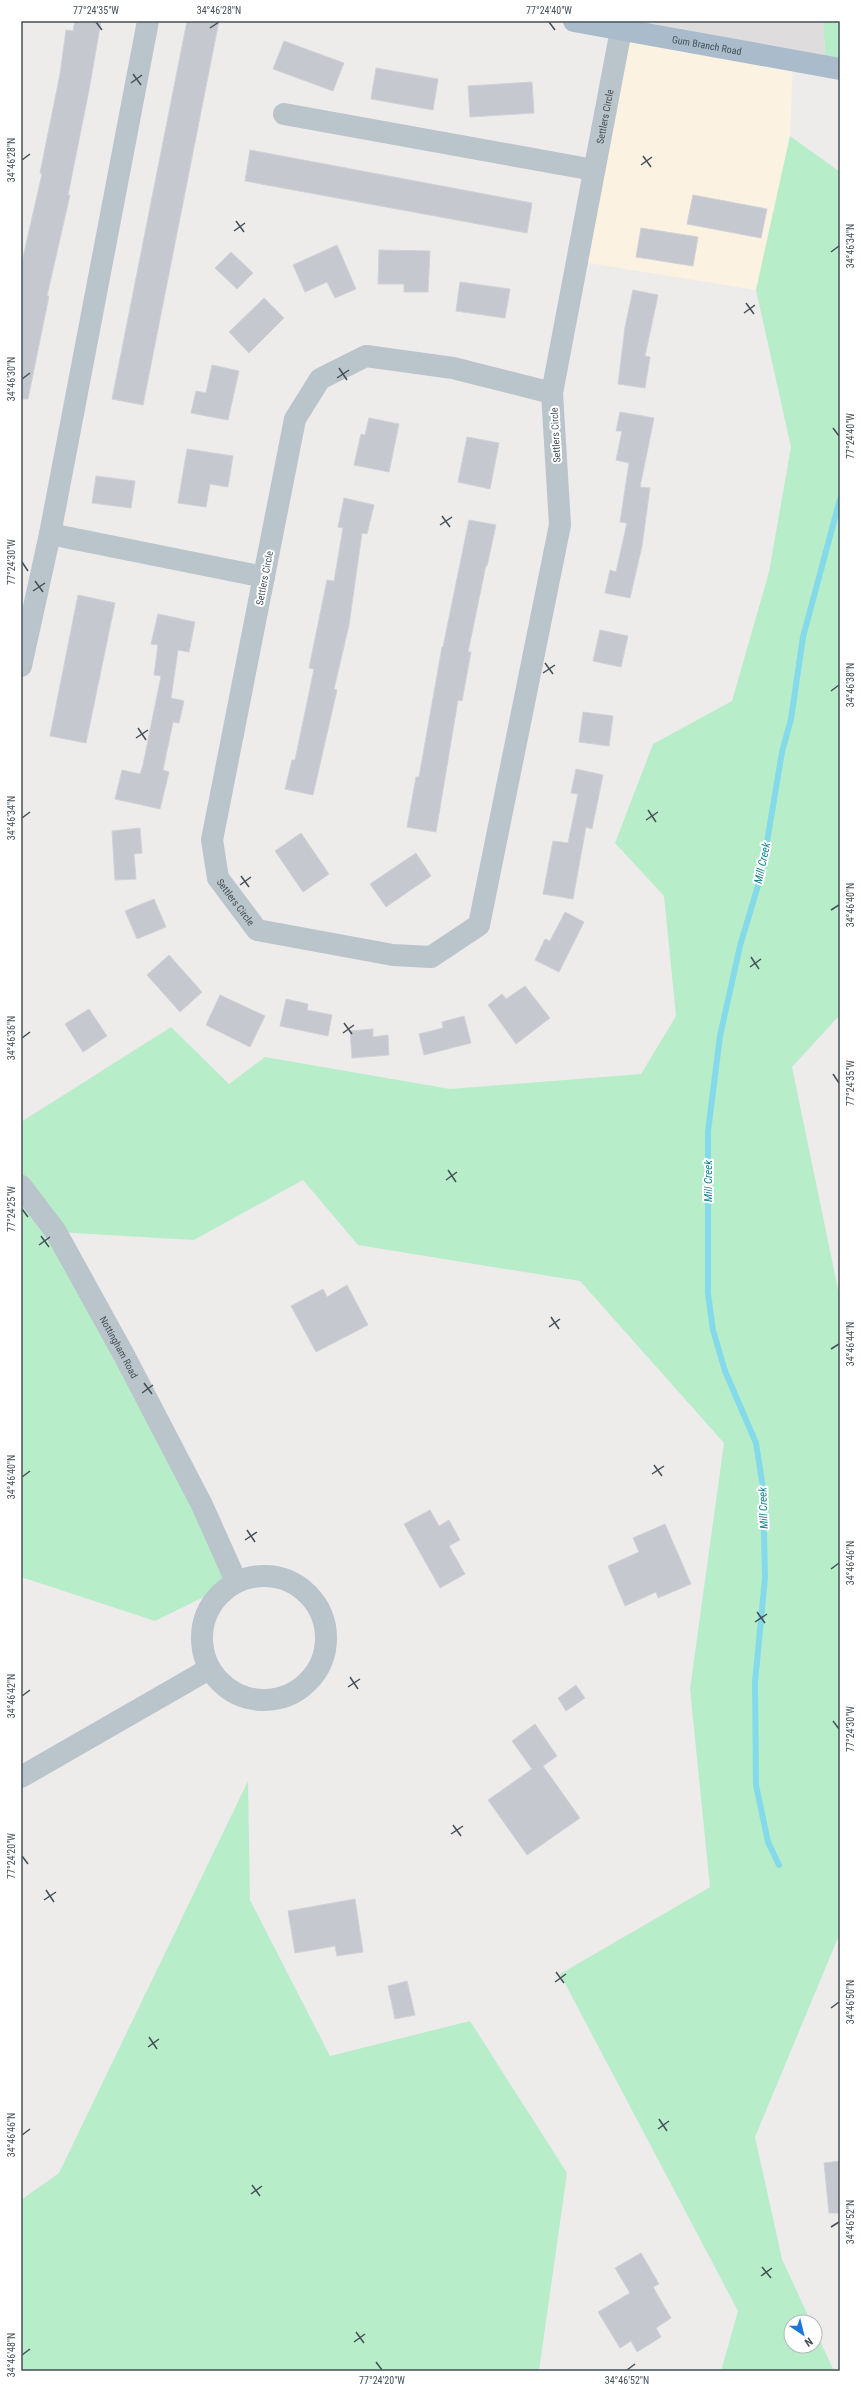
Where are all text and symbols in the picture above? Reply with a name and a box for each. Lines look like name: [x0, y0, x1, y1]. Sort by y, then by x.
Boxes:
text: 77°24'35"W: [73, 5, 119, 16]
text: 34°46'28"N: [197, 5, 241, 16]
text: 77°24'40"W: [526, 5, 572, 16]
street label: Gum Branch Road: [671, 34, 742, 57]
street label: Settlers Circle: [594, 88, 616, 145]
text: 34°46'28"N: [6, 138, 17, 182]
text: 34°46'34"N: [845, 224, 856, 268]
text: 34°46'30"N: [6, 357, 17, 401]
street label: Settlers Circle: [549, 407, 562, 463]
text: 77°24'40"W: [845, 413, 856, 459]
text: 77°24'30"W: [6, 539, 17, 585]
street label: Settlers Circle: [254, 550, 275, 606]
text: 34°46'38"N: [845, 663, 856, 707]
text: 34°46'34"N: [6, 796, 17, 840]
water label: Mill Creek: [752, 841, 773, 885]
street label: Settlers Circle: [215, 877, 257, 928]
text: 34°46'40"N: [845, 883, 856, 927]
text: 34°46'36"N: [6, 1016, 17, 1060]
text: 77°24'35"W: [845, 1060, 856, 1106]
water label: Mill Creek: [702, 1160, 715, 1202]
text: 77°24'25"W: [6, 1186, 17, 1232]
street label: Nottingham Road: [98, 1314, 140, 1380]
text: 34°46'44"N: [845, 1322, 856, 1366]
text: 34°46'40"N: [6, 1455, 17, 1499]
water label: Mill Creek: [756, 1487, 771, 1529]
text: 34°46'46"N: [845, 1541, 856, 1585]
text: 34°46'42"N: [6, 1674, 17, 1718]
text: 77°24'30"W: [845, 1706, 856, 1752]
text: 77°24'20"W: [6, 1833, 17, 1879]
text: 34°46'50"N: [845, 1980, 856, 2024]
text: 34°46'46"N: [6, 2113, 17, 2157]
text: 34°46'52"N: [845, 2200, 856, 2244]
north arrow: [783, 2314, 823, 2354]
text: 34°46'48"N: [6, 2333, 17, 2377]
text: N: [802, 2335, 815, 2349]
text: 77°24'20"W: [359, 2375, 405, 2386]
text: 34°46'52"N: [605, 2375, 649, 2386]

